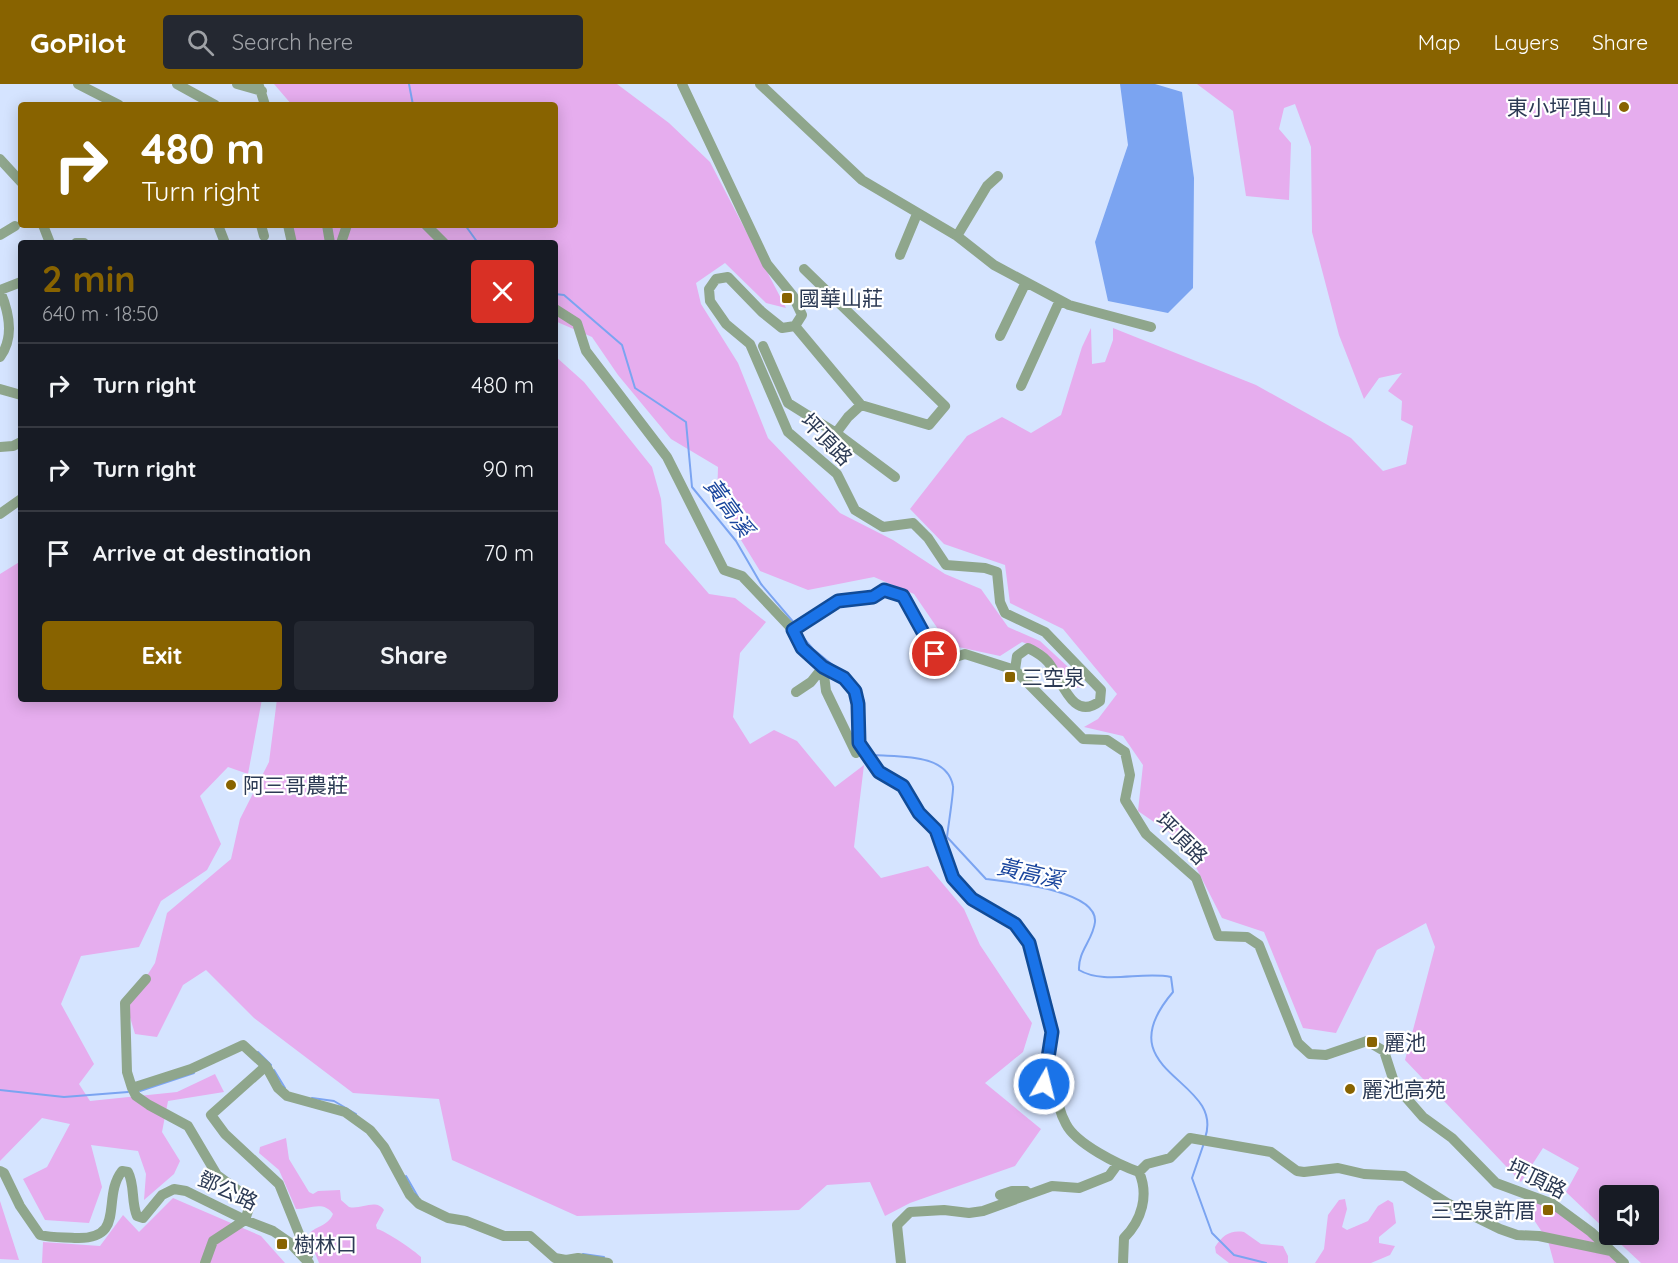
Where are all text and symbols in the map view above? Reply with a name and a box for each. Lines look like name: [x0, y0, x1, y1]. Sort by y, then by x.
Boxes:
search box: [163, 15, 583, 69]
text: GoPilot: [30, 25, 127, 60]
icon: search: [184, 26, 217, 59]
text: Search here: [232, 28, 353, 56]
text: Map: [1418, 29, 1461, 55]
text: Layers: [1494, 29, 1559, 55]
text: Share: [1592, 29, 1648, 55]
place label: 東小坪頂山: [1507, 94, 1612, 120]
marker: 東小坪頂山: [1617, 100, 1631, 114]
text: 480 m: [141, 122, 265, 175]
icon: right: [42, 126, 120, 204]
text: Turn right: [141, 174, 260, 208]
text: 2 min: [42, 256, 136, 301]
button: close: [471, 260, 534, 323]
place label: 國華山莊: [799, 285, 883, 311]
marker: 國華山莊: [780, 291, 794, 305]
text: 640 m · 18:50: [42, 301, 159, 326]
icon: right: [42, 369, 75, 402]
text: Turn right: [93, 371, 197, 399]
text: 480 m: [471, 371, 534, 399]
street label: 坪頂路: [796, 407, 858, 471]
icon: right: [42, 453, 75, 486]
text: Turn right: [93, 455, 197, 483]
text: 90 m: [483, 455, 534, 483]
water label: 黃高溪: [698, 472, 761, 544]
icon: arrive: [42, 537, 75, 570]
text: Arrive at destination: [93, 539, 311, 567]
text: 70 m: [484, 539, 534, 567]
button: Exit: [42, 621, 282, 690]
button: Share: [294, 621, 534, 690]
pin: [909, 628, 960, 679]
icon: arrive: [918, 637, 951, 670]
place label: 三空泉: [1022, 664, 1085, 690]
marker: 三空泉: [1003, 670, 1017, 684]
place label: 阿三哥農莊: [243, 772, 348, 798]
marker: 阿三哥農莊: [224, 778, 238, 792]
street label: 坪頂路: [1151, 807, 1213, 869]
water label: 黃高溪: [995, 852, 1068, 895]
place label: 麗池: [1384, 1029, 1426, 1055]
marker: 麗池: [1365, 1035, 1379, 1049]
position arrow: [1012, 1052, 1076, 1116]
place label: 麗池高苑: [1362, 1076, 1446, 1102]
marker: 麗池高苑: [1343, 1082, 1357, 1096]
street label: 坪頂路: [1503, 1153, 1571, 1203]
street label: 鄧公路: [194, 1165, 262, 1215]
map controls: [1599, 1185, 1659, 1245]
button: sound: [1599, 1185, 1659, 1245]
place label: 三空泉許厝: [1431, 1197, 1536, 1223]
marker: 三空泉許厝: [1541, 1203, 1555, 1217]
place label: 樹林口: [294, 1231, 357, 1257]
marker: 樹林口: [275, 1237, 289, 1251]

